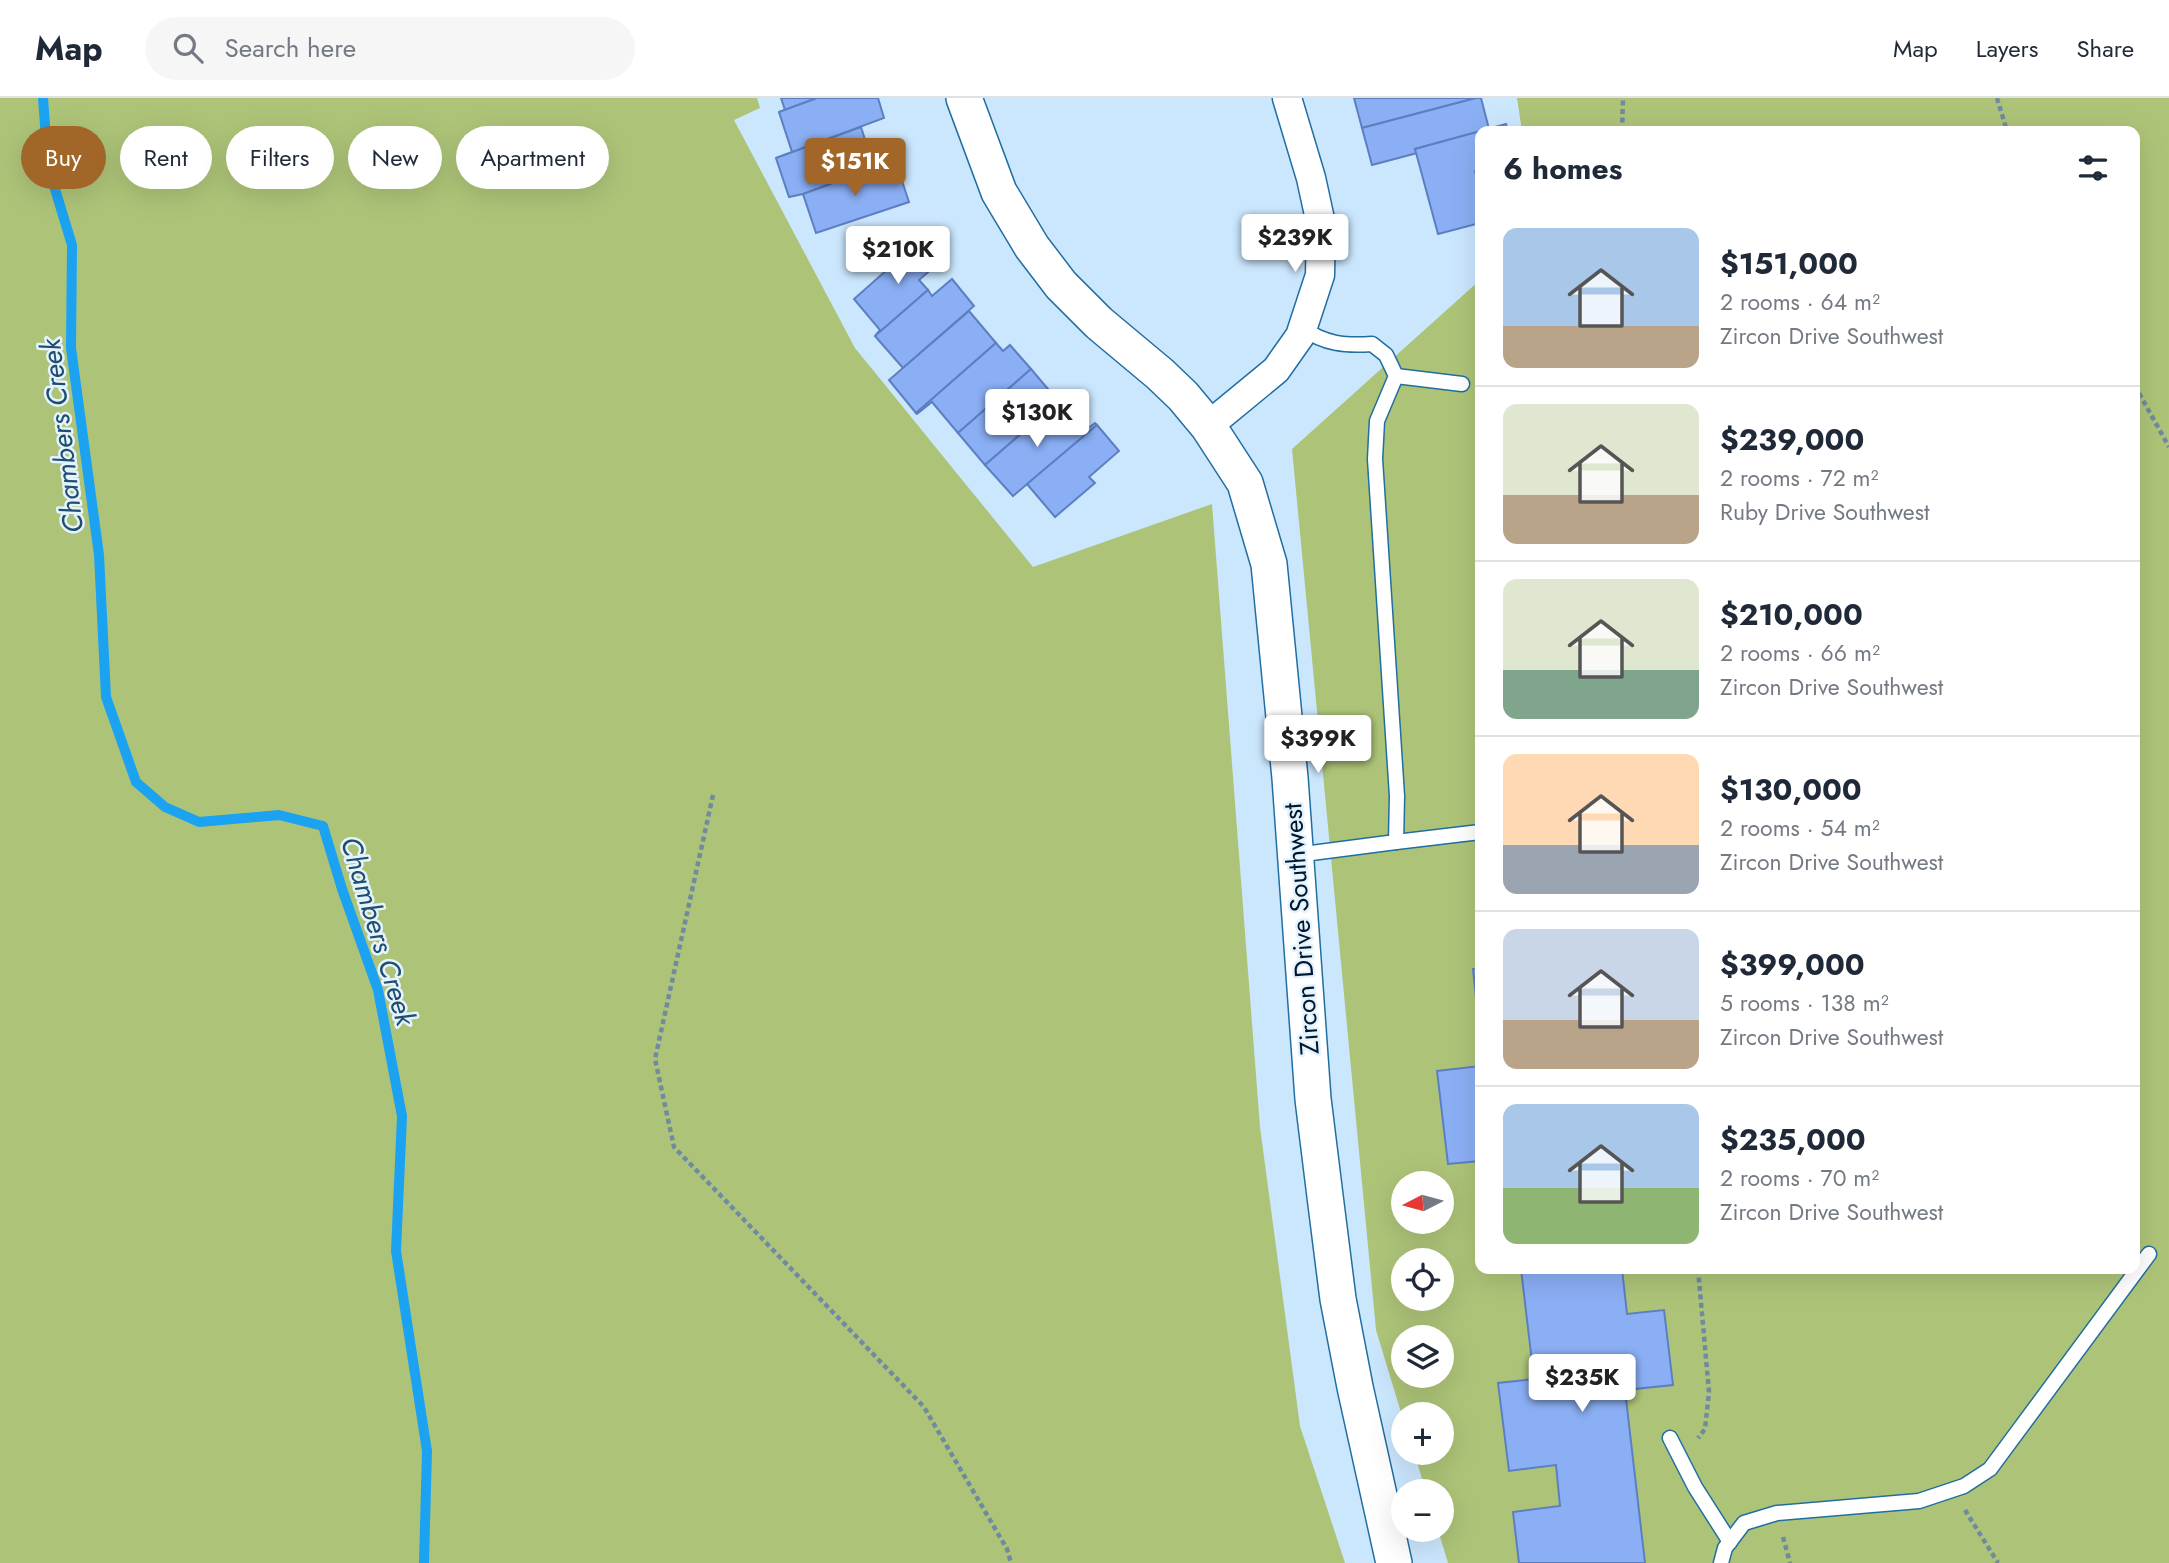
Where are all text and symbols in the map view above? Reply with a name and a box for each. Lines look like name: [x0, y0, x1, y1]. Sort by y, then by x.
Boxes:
search box: [145, 17, 635, 80]
text: Map: [35, 25, 103, 72]
icon: search: [169, 29, 207, 67]
text: Search here: [225, 29, 356, 67]
text: Map: [1893, 31, 1938, 66]
text: Layers: [1976, 31, 2038, 66]
text: Share: [2076, 31, 2134, 66]
chip: Buy: [21, 126, 106, 189]
chip: Rent: [120, 126, 212, 189]
chip: Filters: [226, 126, 334, 189]
chip: New: [348, 126, 442, 189]
chip: Apartment: [456, 126, 609, 189]
pin: $151K: [806, 139, 904, 198]
text: $151K: [821, 144, 889, 178]
text: 6 homes: [1503, 147, 1622, 190]
icon: filters: [2074, 149, 2112, 187]
pin: $239K: [1246, 214, 1344, 274]
text: $239K: [1257, 220, 1333, 254]
pin: $210K: [849, 226, 947, 286]
text: $210K: [862, 232, 934, 266]
text: $151,000: [1720, 242, 1858, 285]
icon: home: [1559, 256, 1643, 340]
text: 2 rooms · 64 m²: [1720, 285, 1880, 319]
text: Zircon Drive Southwest: [1720, 319, 1943, 353]
water label: Chambers Creek: [30, 336, 94, 535]
pin: $130K: [988, 390, 1086, 449]
text: $130K: [1001, 395, 1073, 429]
text: $239,000: [1720, 418, 1864, 461]
icon: home: [1559, 432, 1643, 516]
text: 2 rooms · 72 m²: [1720, 461, 1879, 495]
text: Ruby Drive Southwest: [1720, 495, 1929, 529]
text: $210,000: [1720, 593, 1863, 636]
icon: home: [1559, 607, 1643, 691]
text: 2 rooms · 66 m²: [1720, 636, 1880, 670]
text: Zircon Drive Southwest: [1720, 670, 1943, 704]
pin: $399K: [1269, 716, 1367, 775]
text: $399K: [1280, 721, 1356, 755]
text: $130,000: [1720, 768, 1862, 811]
icon: home: [1559, 782, 1643, 866]
street label: Zircon Drive Southwest: [1273, 801, 1329, 1056]
text: 2 rooms · 54 m²: [1720, 811, 1880, 845]
water label: Chambers Creek: [330, 832, 426, 1031]
text: Zircon Drive Southwest: [1720, 845, 1943, 879]
text: $399,000: [1720, 943, 1865, 986]
icon: home: [1559, 957, 1643, 1041]
text: 5 rooms · 138 m²: [1720, 986, 1889, 1020]
text: Zircon Drive Southwest: [1720, 1020, 1943, 1054]
text: $235,000: [1720, 1118, 1866, 1161]
icon: home: [1559, 1132, 1643, 1216]
text: 2 rooms · 70 m²: [1720, 1161, 1879, 1195]
north arrow: [1391, 1171, 1454, 1234]
map controls: [1391, 1171, 1454, 1542]
text: Zircon Drive Southwest: [1720, 1195, 1943, 1229]
button: locate: [1391, 1248, 1454, 1311]
button: layers: [1391, 1325, 1454, 1388]
pin: $235K: [1533, 1354, 1631, 1414]
text: $235K: [1545, 1360, 1619, 1394]
button: +: [1391, 1402, 1454, 1465]
button: −: [1391, 1479, 1454, 1542]

